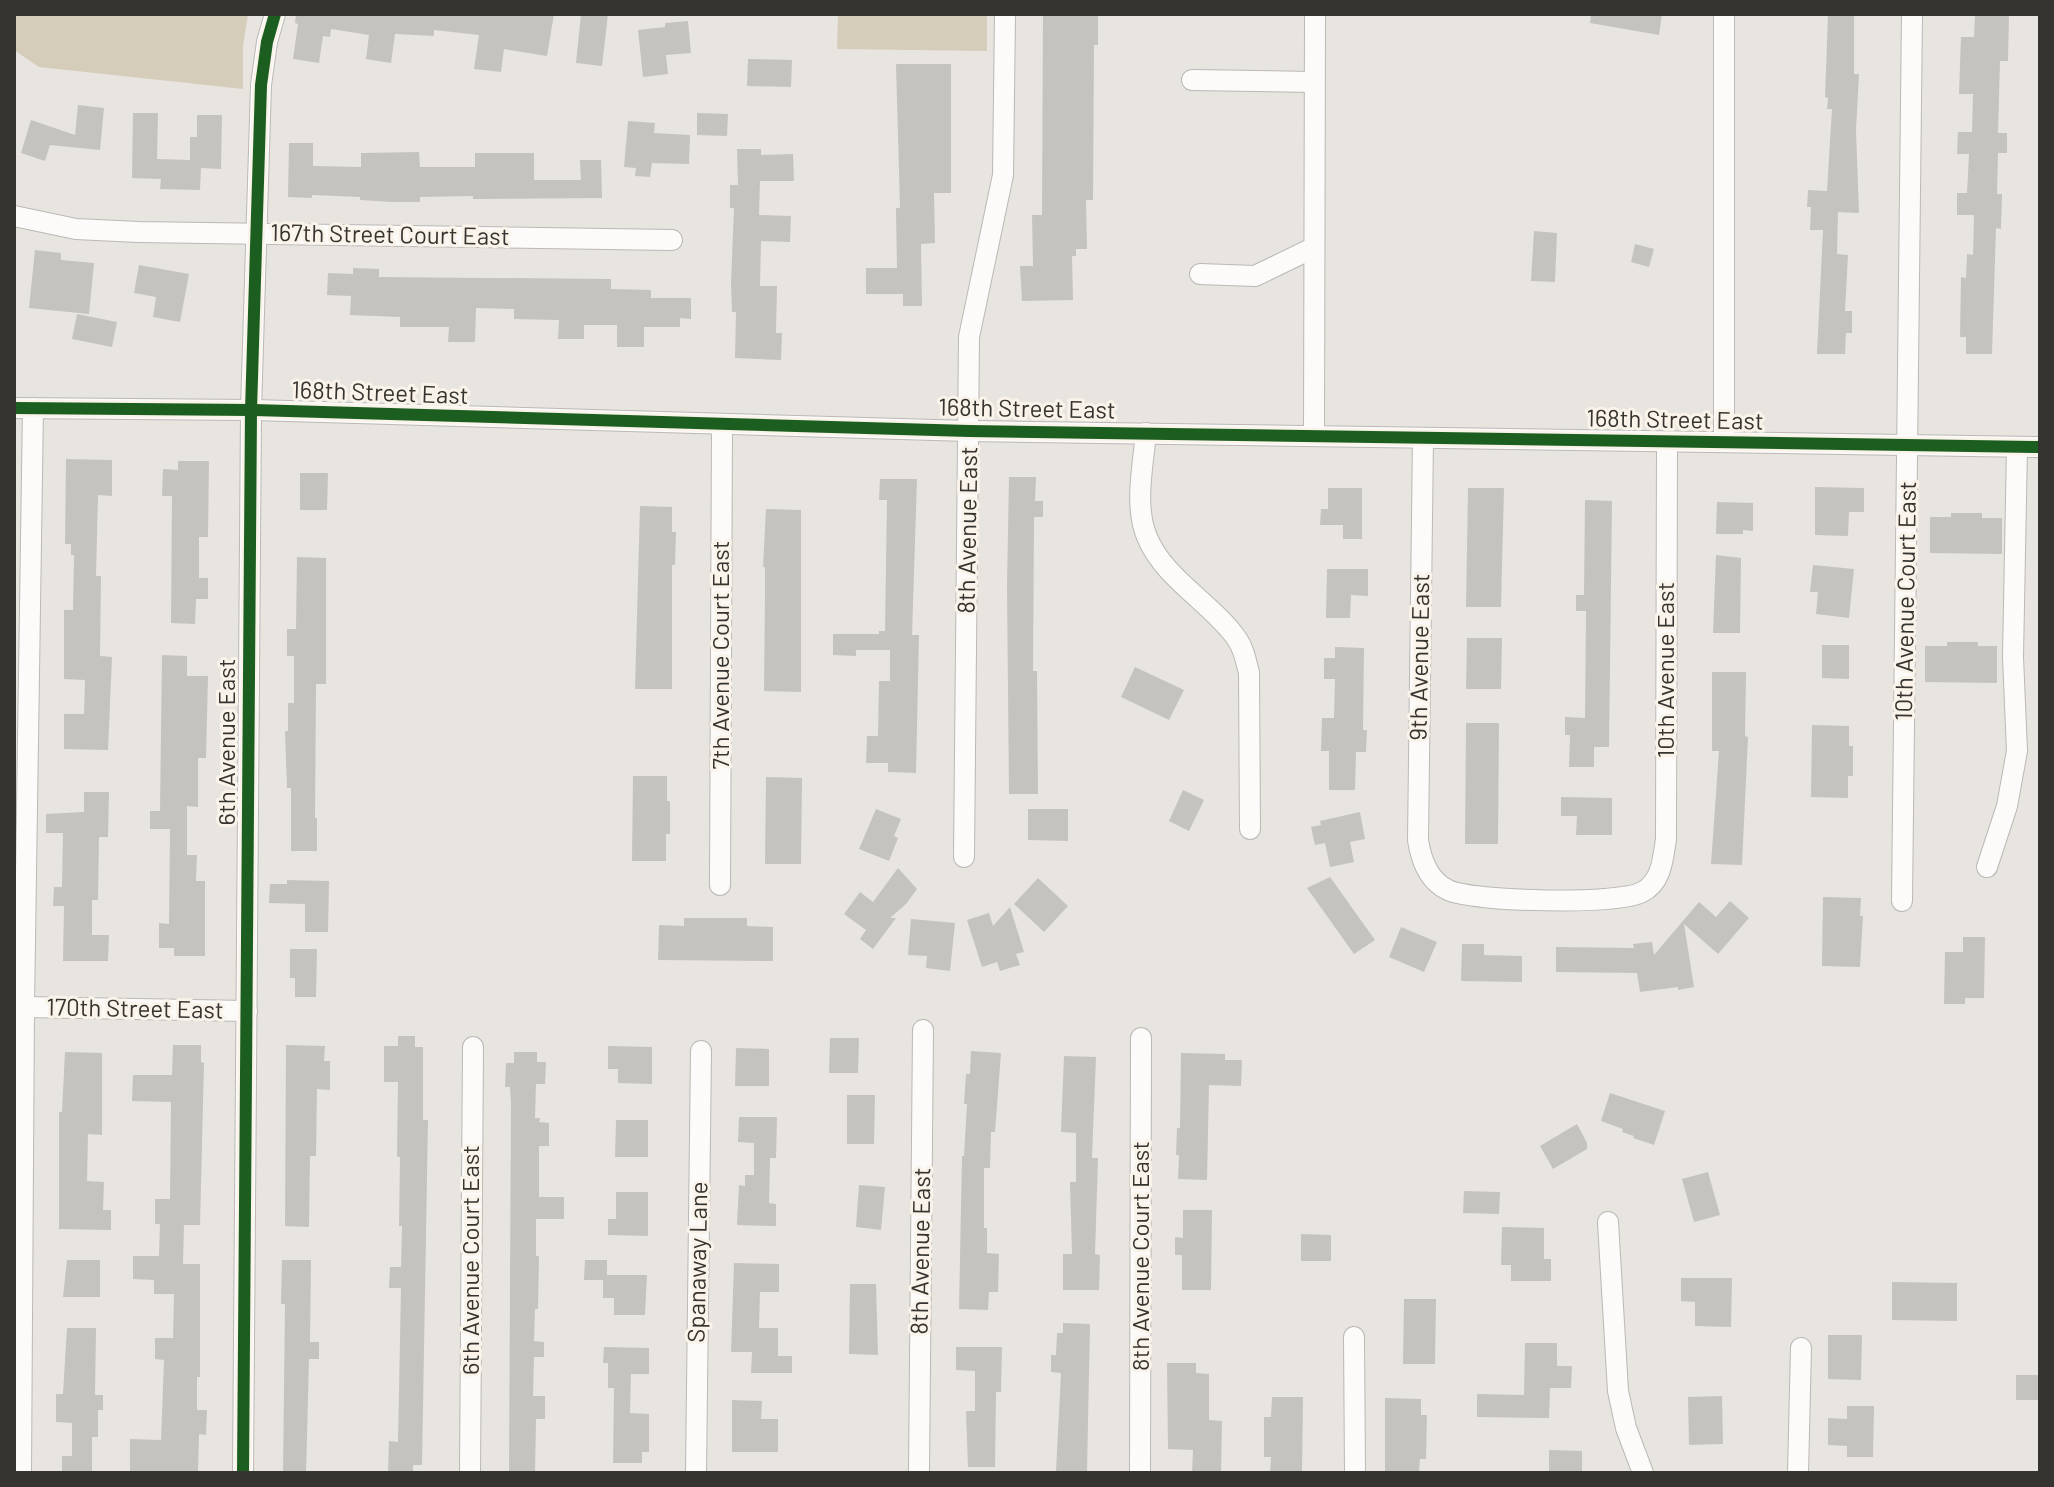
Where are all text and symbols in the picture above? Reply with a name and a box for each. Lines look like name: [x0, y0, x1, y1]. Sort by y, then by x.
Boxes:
street label: 167th Street Court East: [270, 217, 510, 250]
street label: 168th Street East: [291, 374, 469, 409]
street label: 168th Street East: [938, 391, 1116, 424]
street label: 168th Street East: [1586, 402, 1764, 435]
street label: 8th Avenue East: [951, 446, 982, 614]
street label: 10th Avenue Court East: [1888, 481, 1921, 721]
street label: 7th Avenue Court East: [705, 540, 734, 770]
street label: 9th Avenue East: [1403, 573, 1434, 741]
street label: 10th Avenue East: [1650, 582, 1679, 758]
street label: 6th Avenue East: [211, 659, 240, 825]
street label: 170th Street East: [46, 991, 224, 1024]
street label: 8th Avenue Court East: [1125, 1141, 1154, 1371]
street label: 6th Avenue Court East: [455, 1145, 484, 1375]
street label: 8th Avenue East: [904, 1167, 935, 1335]
street label: Spanaway Lane: [681, 1181, 712, 1343]

